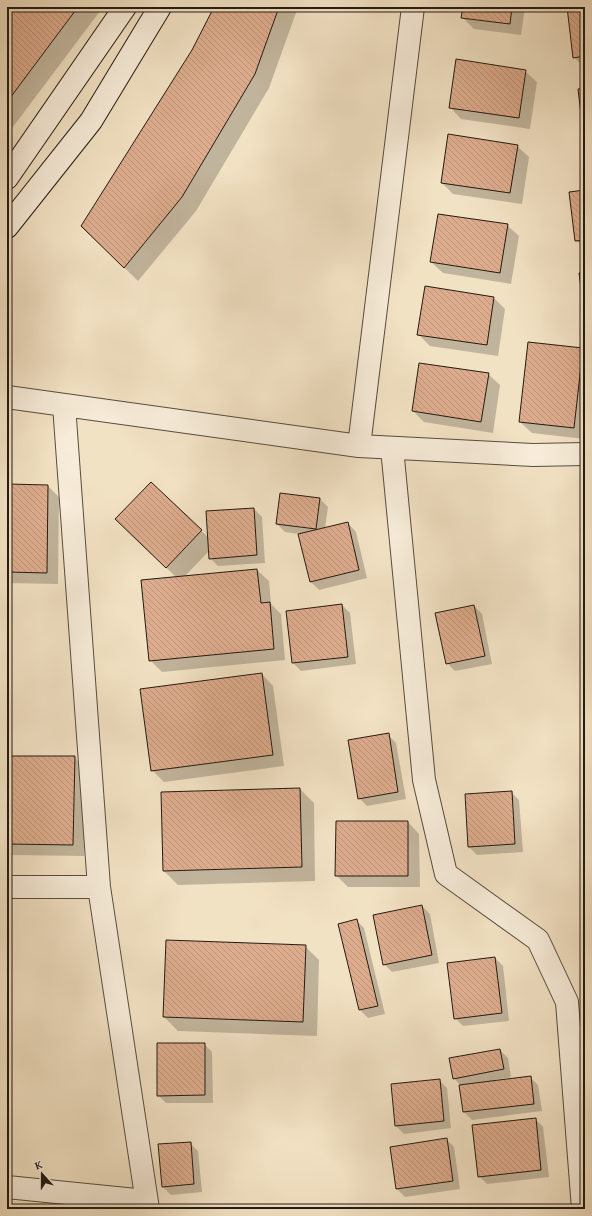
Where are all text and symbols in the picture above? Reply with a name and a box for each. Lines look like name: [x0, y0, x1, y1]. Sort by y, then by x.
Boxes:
north arrow: [22, 1154, 62, 1194]
text: K: [32, 1156, 45, 1173]

